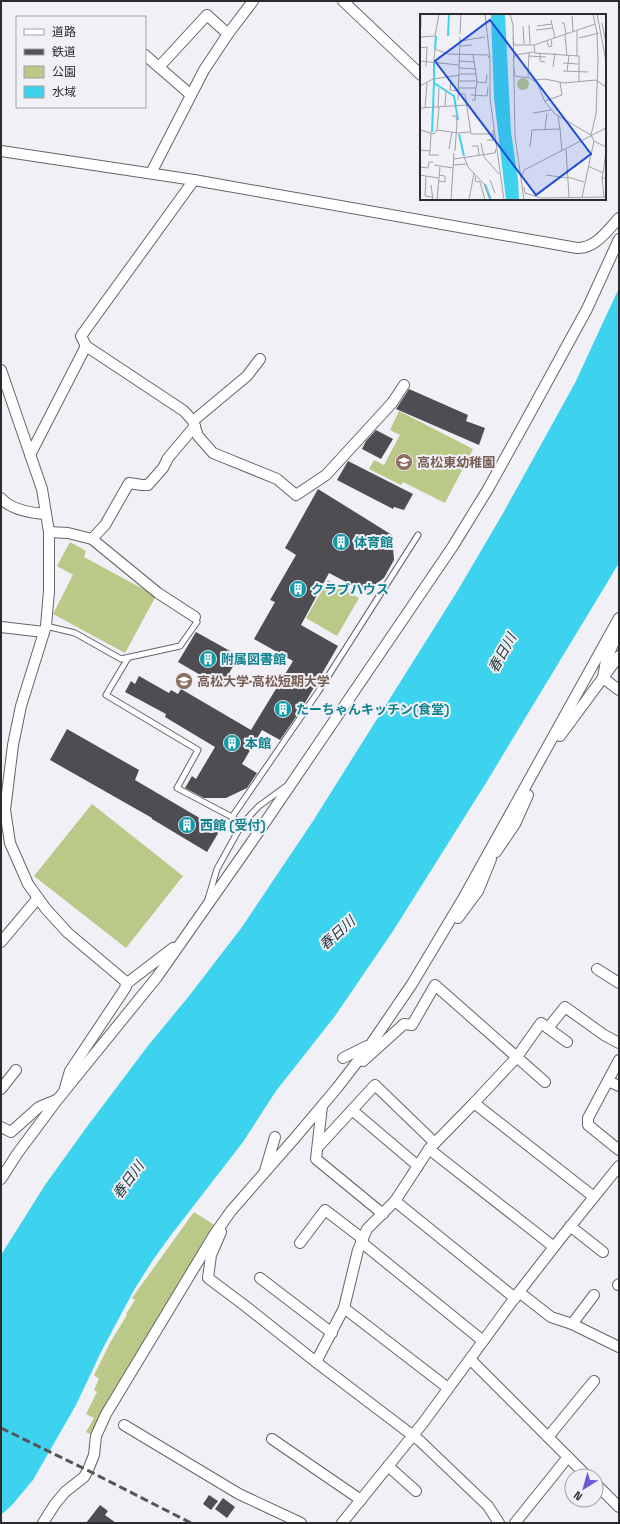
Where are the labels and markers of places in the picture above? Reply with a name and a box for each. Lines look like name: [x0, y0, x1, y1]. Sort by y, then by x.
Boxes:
school or university icon: 高松東幼稚園: [394, 452, 414, 472]
place label: 高松東幼稚園: [417, 454, 495, 471]
building icon: 体育館: [331, 532, 351, 552]
place label: 体育館: [354, 534, 393, 551]
building icon: クラブハウス: [288, 579, 308, 599]
place label: クラブハウス: [311, 581, 389, 598]
building icon: 附属図書館: [198, 649, 218, 669]
place label: 附属図書館: [221, 651, 286, 668]
school or university icon: 高松大学·高松短期大学: [174, 671, 194, 691]
place label: 高松大学·高松短期大学: [197, 673, 330, 690]
building icon: たーちゃんキッチン(食堂): [273, 699, 293, 719]
place label: たーちゃんキッチン(食堂): [296, 701, 449, 718]
building icon: 本館: [222, 733, 242, 753]
place label: 本館: [245, 735, 271, 752]
building icon: 西館 (受付): [177, 815, 197, 835]
place label: 西館 (受付): [200, 817, 266, 834]

